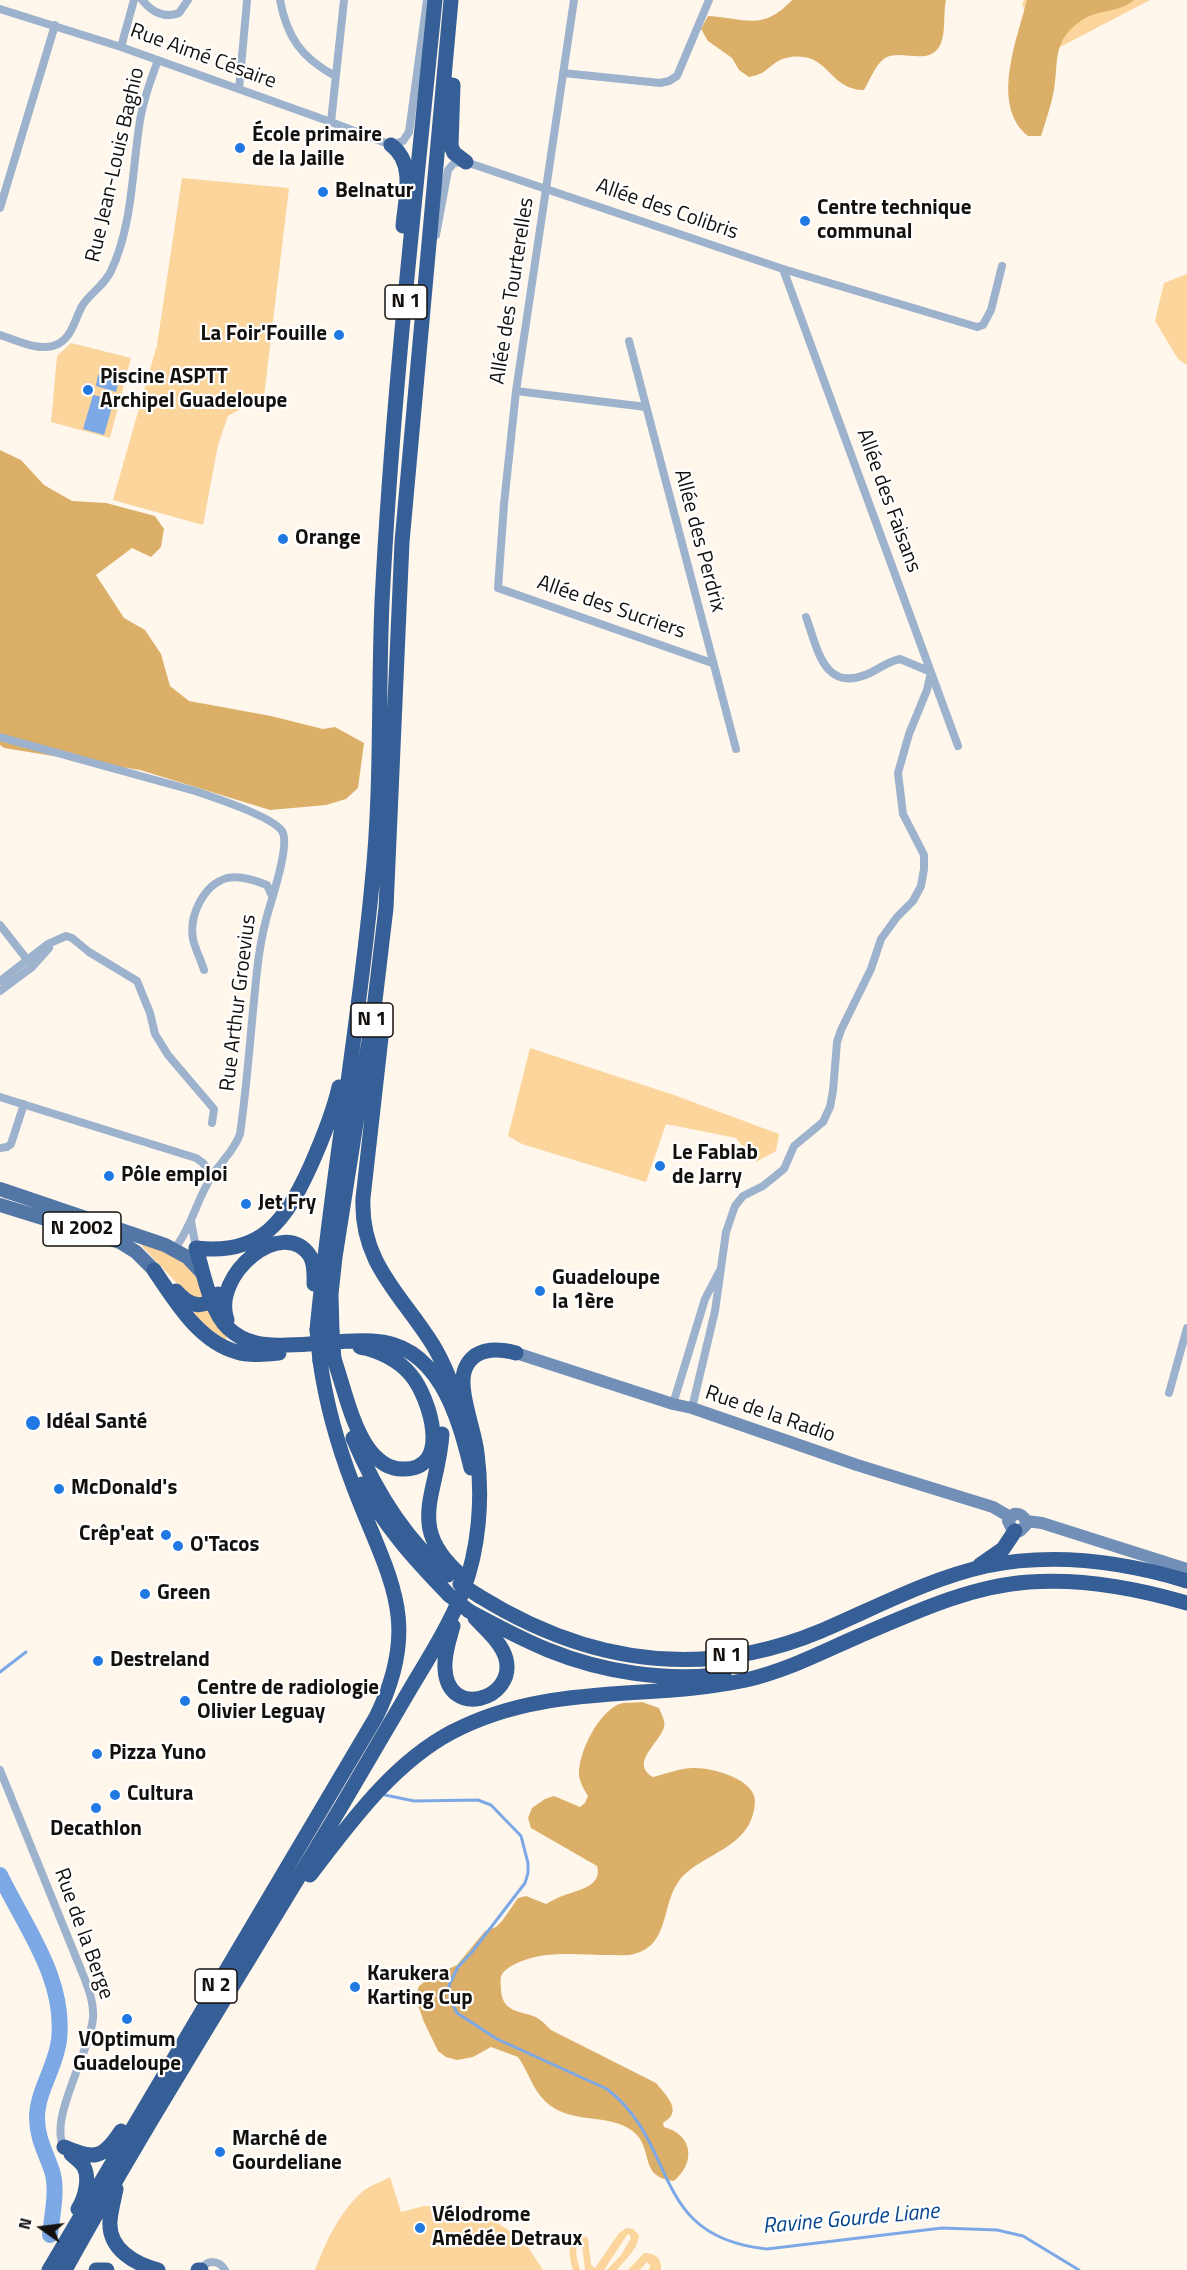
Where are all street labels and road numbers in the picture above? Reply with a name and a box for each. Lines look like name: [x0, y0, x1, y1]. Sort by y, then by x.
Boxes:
street label: Rue Aimé Césaire: [127, 19, 279, 95]
street label: Rue Jean-Louis Baghio: [81, 65, 151, 265]
street label: Allée des Colibris: [593, 174, 741, 246]
street label: Allée des Tourterelles: [486, 196, 540, 386]
road number: N 1: [385, 285, 427, 319]
street label: Allée des Faisans: [850, 426, 926, 576]
street label: Allée des Perdrix: [668, 467, 730, 615]
street label: Allée des Sucriers: [533, 571, 689, 645]
street label: Rue Arthur Groevius: [216, 913, 262, 1093]
road number: N 1: [351, 1003, 393, 1037]
road number: N 2002: [43, 1212, 121, 1246]
street label: Rue de la Radio: [702, 1381, 838, 1449]
road number: N 1: [706, 1639, 748, 1673]
street label: Rue de la Berge: [48, 1865, 118, 2003]
road number: N 2: [195, 1969, 237, 2003]

